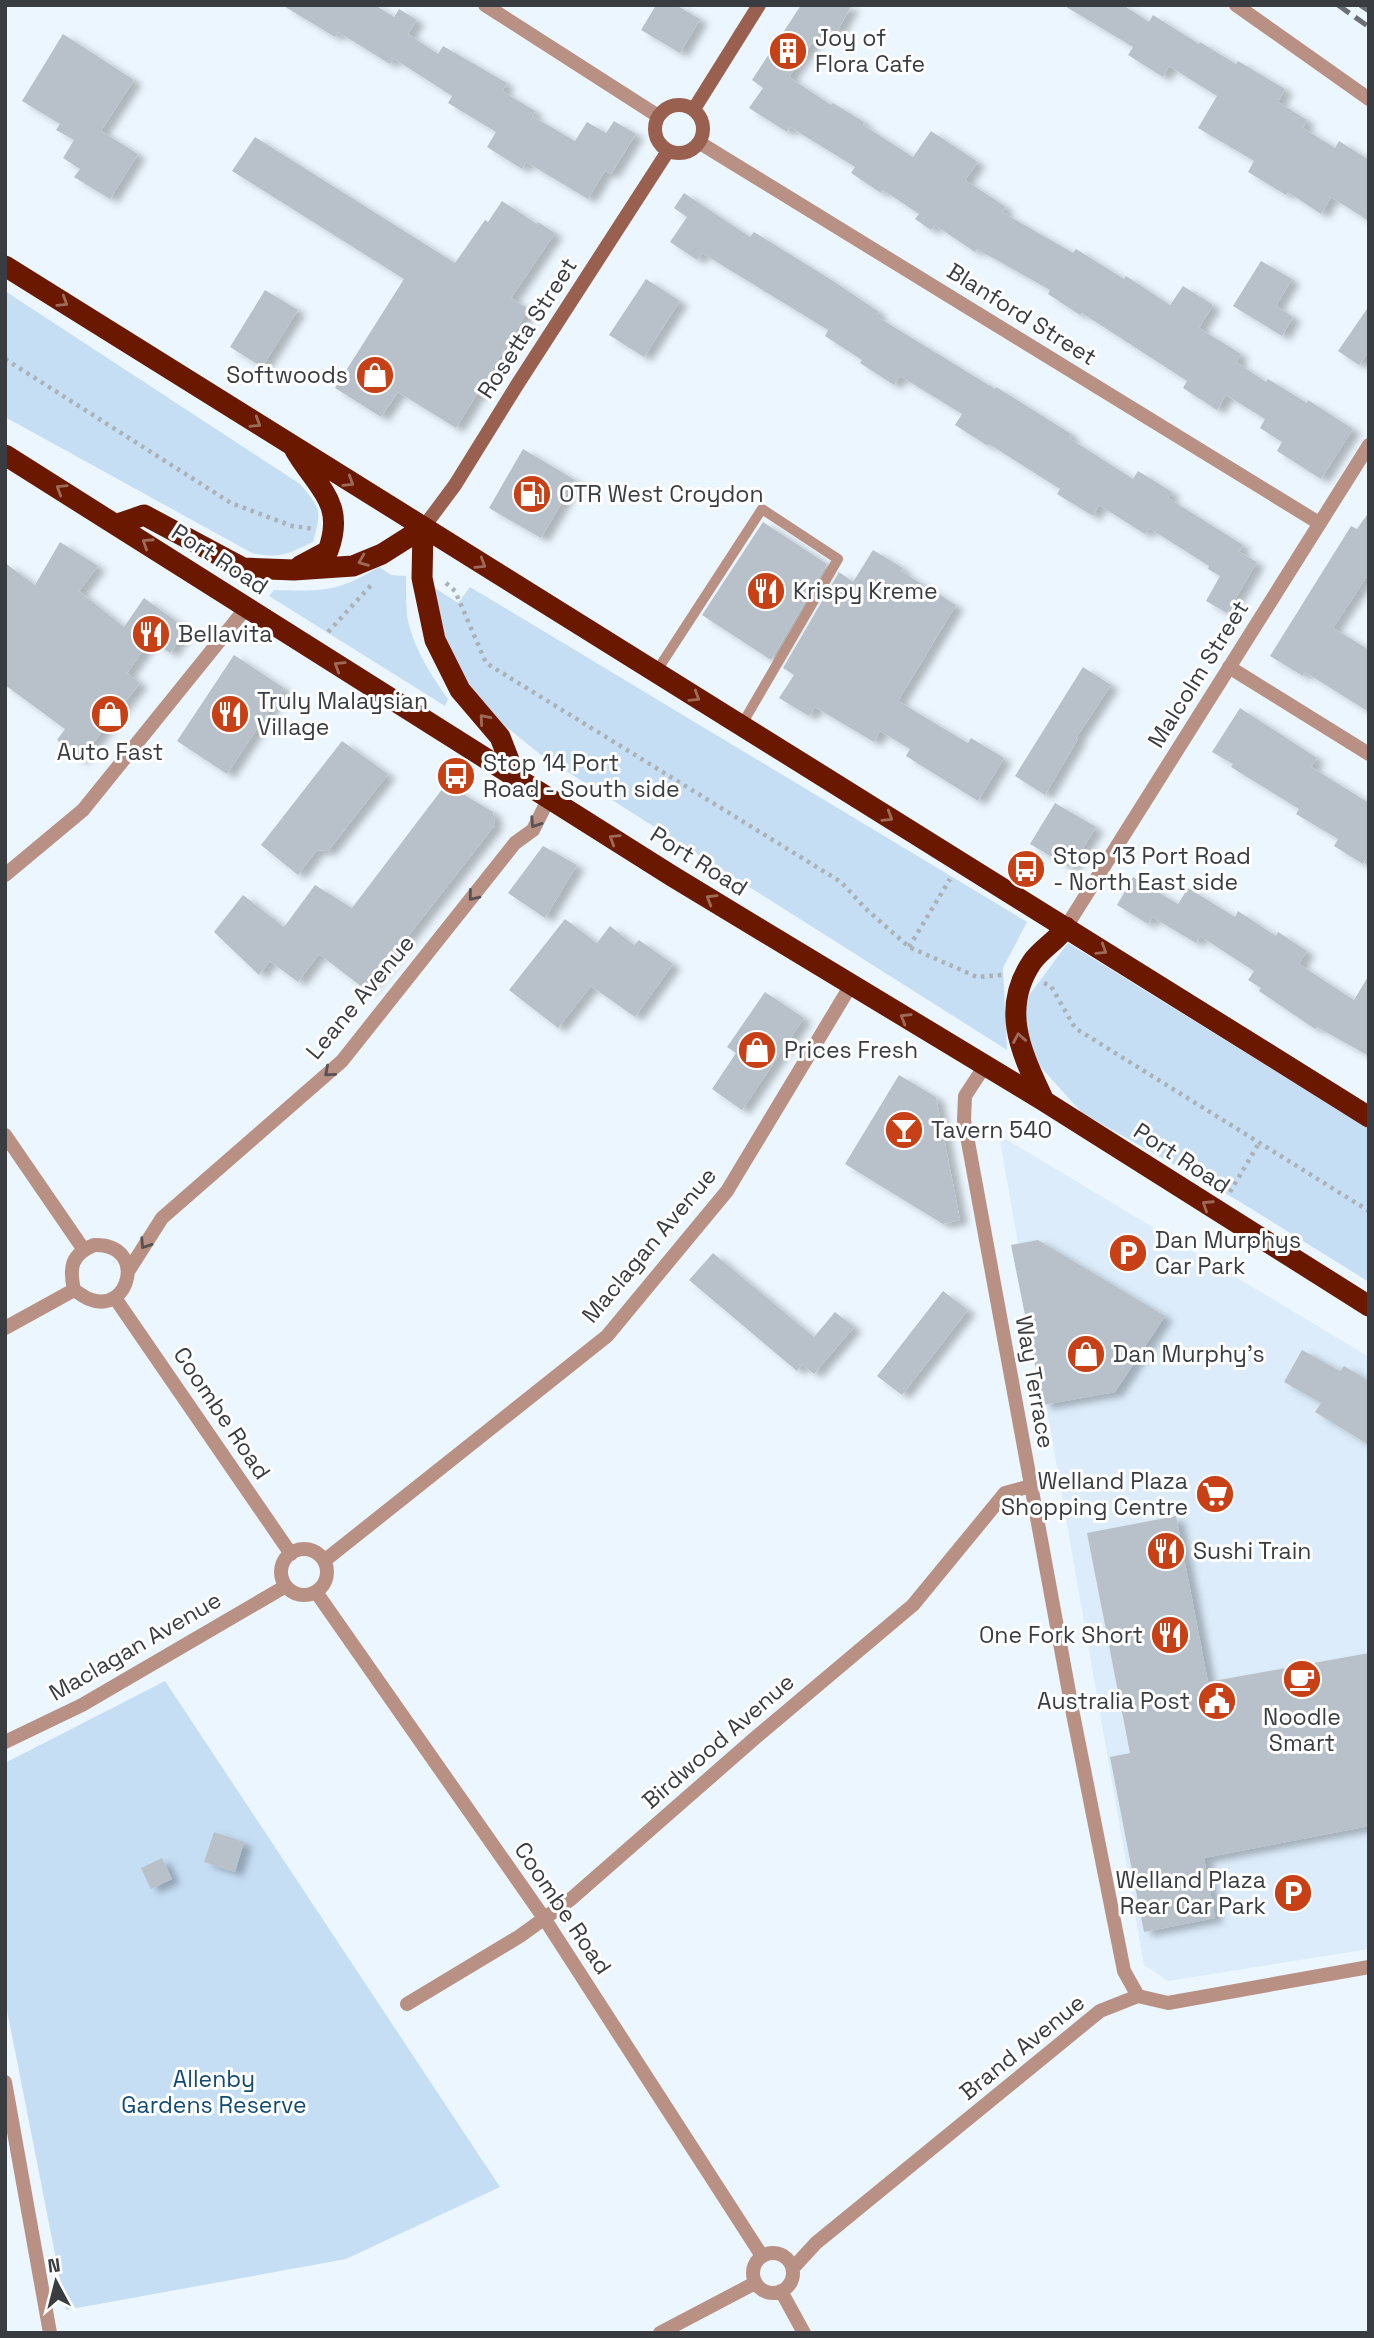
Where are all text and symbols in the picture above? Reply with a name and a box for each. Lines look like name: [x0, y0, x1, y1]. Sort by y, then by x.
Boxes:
place label: Joy of Flora Cafe: [815, 23, 925, 79]
building icon: Joy of Flora Cafe: [767, 30, 809, 72]
street label: Rosetta Street: [470, 252, 584, 404]
street label: Blanford Street: [942, 256, 1102, 372]
one-way arrow: [56, 293, 69, 306]
shop icon: Softwoods: [354, 354, 396, 396]
place label: Softwoods: [226, 360, 348, 390]
one-way arrow: [248, 414, 261, 427]
one-way arrow: [342, 473, 355, 486]
fuel station icon: OTR West Croydon: [511, 473, 553, 515]
place label: OTR West Croydon: [559, 479, 764, 509]
one-way arrow: [56, 485, 69, 498]
street label: Port Road: [166, 517, 274, 601]
one-way arrow: [142, 539, 155, 552]
one-way arrow: [358, 553, 370, 567]
one-way arrow: [473, 555, 486, 568]
restaurant icon: Krispy Kreme: [745, 570, 787, 612]
place label: Krispy Kreme: [793, 576, 938, 606]
street label: Malcolm Street: [1141, 595, 1255, 753]
restaurant icon: Bellavita: [130, 613, 172, 655]
place label: Bellavita: [178, 619, 272, 649]
one-way arrow: [333, 661, 346, 674]
place label: Truly Malaysian Village: [257, 686, 428, 742]
one-way arrow: [687, 688, 700, 701]
shop icon: Auto Fast: [89, 693, 131, 735]
restaurant icon: Truly Malaysian Village: [209, 693, 251, 735]
one-way arrow: [480, 714, 492, 727]
place label: Auto Fast: [57, 737, 163, 767]
place label: Stop 14 Port Road - South side: [483, 748, 680, 804]
bus stop icon: Stop 14 Port Road - South side: [435, 755, 477, 797]
one-way arrow: [881, 808, 894, 821]
one-way arrow: [531, 815, 544, 828]
street label: Port Road: [645, 819, 753, 903]
one-way arrow: [609, 835, 622, 848]
place label: Stop 13 Port Road - North East side: [1053, 841, 1251, 897]
bus stop icon: Stop 13 Port Road - North East side: [1005, 848, 1047, 890]
one-way arrow: [469, 888, 481, 901]
one-way arrow: [706, 895, 719, 908]
street label: Leane Avenue: [299, 928, 421, 1066]
one-way arrow: [1094, 941, 1107, 954]
one-way arrow: [900, 1014, 913, 1027]
shop icon: Prices Fresh: [736, 1029, 778, 1071]
one-way arrow: [1012, 1032, 1027, 1044]
place label: Prices Fresh: [784, 1035, 918, 1065]
one-way arrow: [324, 1064, 337, 1076]
bar icon: Tavern 540: [883, 1109, 925, 1151]
place label: Tavern 540: [931, 1115, 1052, 1145]
street label: Port Road: [1128, 1116, 1236, 1200]
street label: Maclagan Avenue: [575, 1161, 723, 1329]
one-way arrow: [1202, 1201, 1215, 1214]
place label: Dan Murphys Car Park: [1155, 1225, 1301, 1281]
parking icon: Dan Murphys Car Park: [1107, 1232, 1149, 1274]
one-way arrow: [141, 1236, 154, 1249]
street label: Way Terrace: [1009, 1313, 1061, 1451]
shop icon: Dan Murphy's: [1065, 1333, 1107, 1375]
place label: Dan Murphy's: [1113, 1339, 1265, 1369]
street label: Coombe Road: [167, 1341, 277, 1485]
place label: Welland Plaza Shopping Centre: [1001, 1466, 1188, 1522]
supermarket icon: Welland Plaza Shopping Centre: [1194, 1473, 1236, 1515]
restaurant icon: Sushi Train: [1145, 1530, 1187, 1572]
place label: Sushi Train: [1193, 1536, 1311, 1566]
street label: Maclagan Avenue: [43, 1584, 227, 1708]
restaurant icon: One Fork Short: [1149, 1614, 1191, 1656]
place label: One Fork Short: [979, 1620, 1143, 1650]
cafe icon: Noodle Smart: [1281, 1658, 1323, 1700]
street label: Birdwood Avenue: [636, 1667, 800, 1815]
public building icon: Australia Post: [1196, 1680, 1238, 1722]
place label: Australia Post: [1037, 1686, 1190, 1716]
place label: Noodle Smart: [1263, 1702, 1341, 1758]
street label: Coombe Road: [508, 1836, 618, 1980]
place label: Welland Plaza Rear Car Park: [1115, 1865, 1266, 1921]
parking icon: Welland Plaza Rear Car Park: [1272, 1872, 1314, 1914]
street label: Brand Avenue: [953, 1987, 1091, 2107]
park label: Allenby Gardens Reserve: [121, 2064, 307, 2120]
north arrow: [21, 2247, 91, 2317]
text: N: [46, 2252, 62, 2279]

